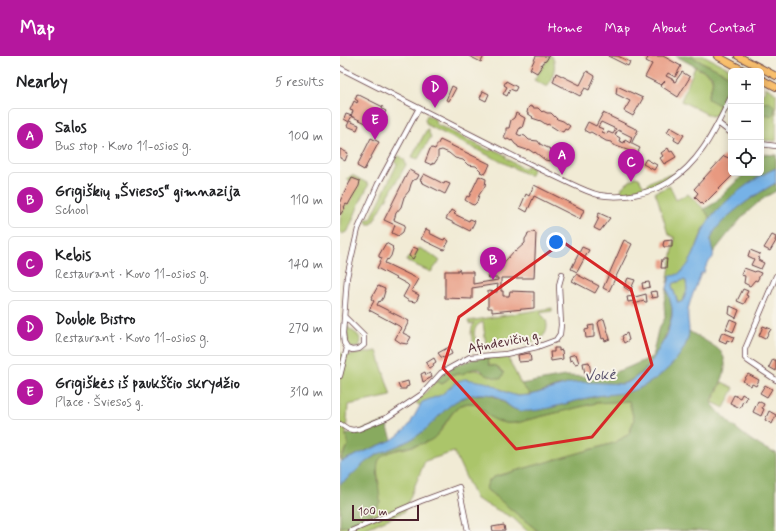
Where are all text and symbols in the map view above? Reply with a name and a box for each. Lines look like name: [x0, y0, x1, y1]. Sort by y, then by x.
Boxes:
text: Map: [20, 16, 55, 41]
text: Home: [548, 19, 582, 37]
text: Map: [604, 19, 630, 37]
text: About: [652, 19, 687, 37]
text: Contact: [709, 19, 756, 37]
map controls: [728, 68, 764, 176]
button: +: [728, 68, 764, 104]
text: Nearby: [16, 71, 68, 93]
text: 5 results: [275, 74, 324, 91]
pin: D: [422, 75, 448, 108]
button: −: [728, 104, 764, 140]
pin: E: [362, 107, 388, 140]
text: Salos: [55, 118, 87, 138]
text: A: [26, 128, 34, 145]
text: 100 m: [288, 128, 323, 145]
text: Bus stop · Kovo 11-osios g.: [55, 138, 192, 155]
button: locate: [728, 140, 764, 176]
pin: A: [549, 142, 575, 175]
pin: C: [618, 149, 644, 182]
text: Grigiškių „Šviesos“ gimnazija: [55, 182, 241, 202]
text: B: [26, 192, 34, 209]
text: 110 m: [290, 192, 323, 209]
text: School: [55, 202, 89, 219]
your location: [546, 232, 566, 252]
text: Kebis: [55, 246, 91, 266]
pin: B: [480, 247, 506, 280]
text: C: [25, 256, 35, 273]
text: 140 m: [288, 256, 323, 273]
text: Restaurant · Kovo 11-osios g.: [55, 266, 209, 283]
text: Double Bistro: [55, 310, 135, 330]
text: D: [26, 320, 34, 337]
text: 270 m: [288, 320, 323, 337]
street label: Afindevičių g.: [466, 326, 543, 358]
text: Restaurant · Kovo 11-osios g.: [55, 330, 209, 347]
water label: Vokė: [584, 365, 617, 387]
text: Grigiškės iš paukščio skrydžio: [55, 374, 240, 394]
text: E: [26, 384, 34, 401]
text: 310 m: [290, 384, 323, 401]
text: Place · Šviesos g.: [55, 394, 143, 411]
scale bar: [352, 503, 419, 522]
text: 100 m: [358, 505, 388, 519]

